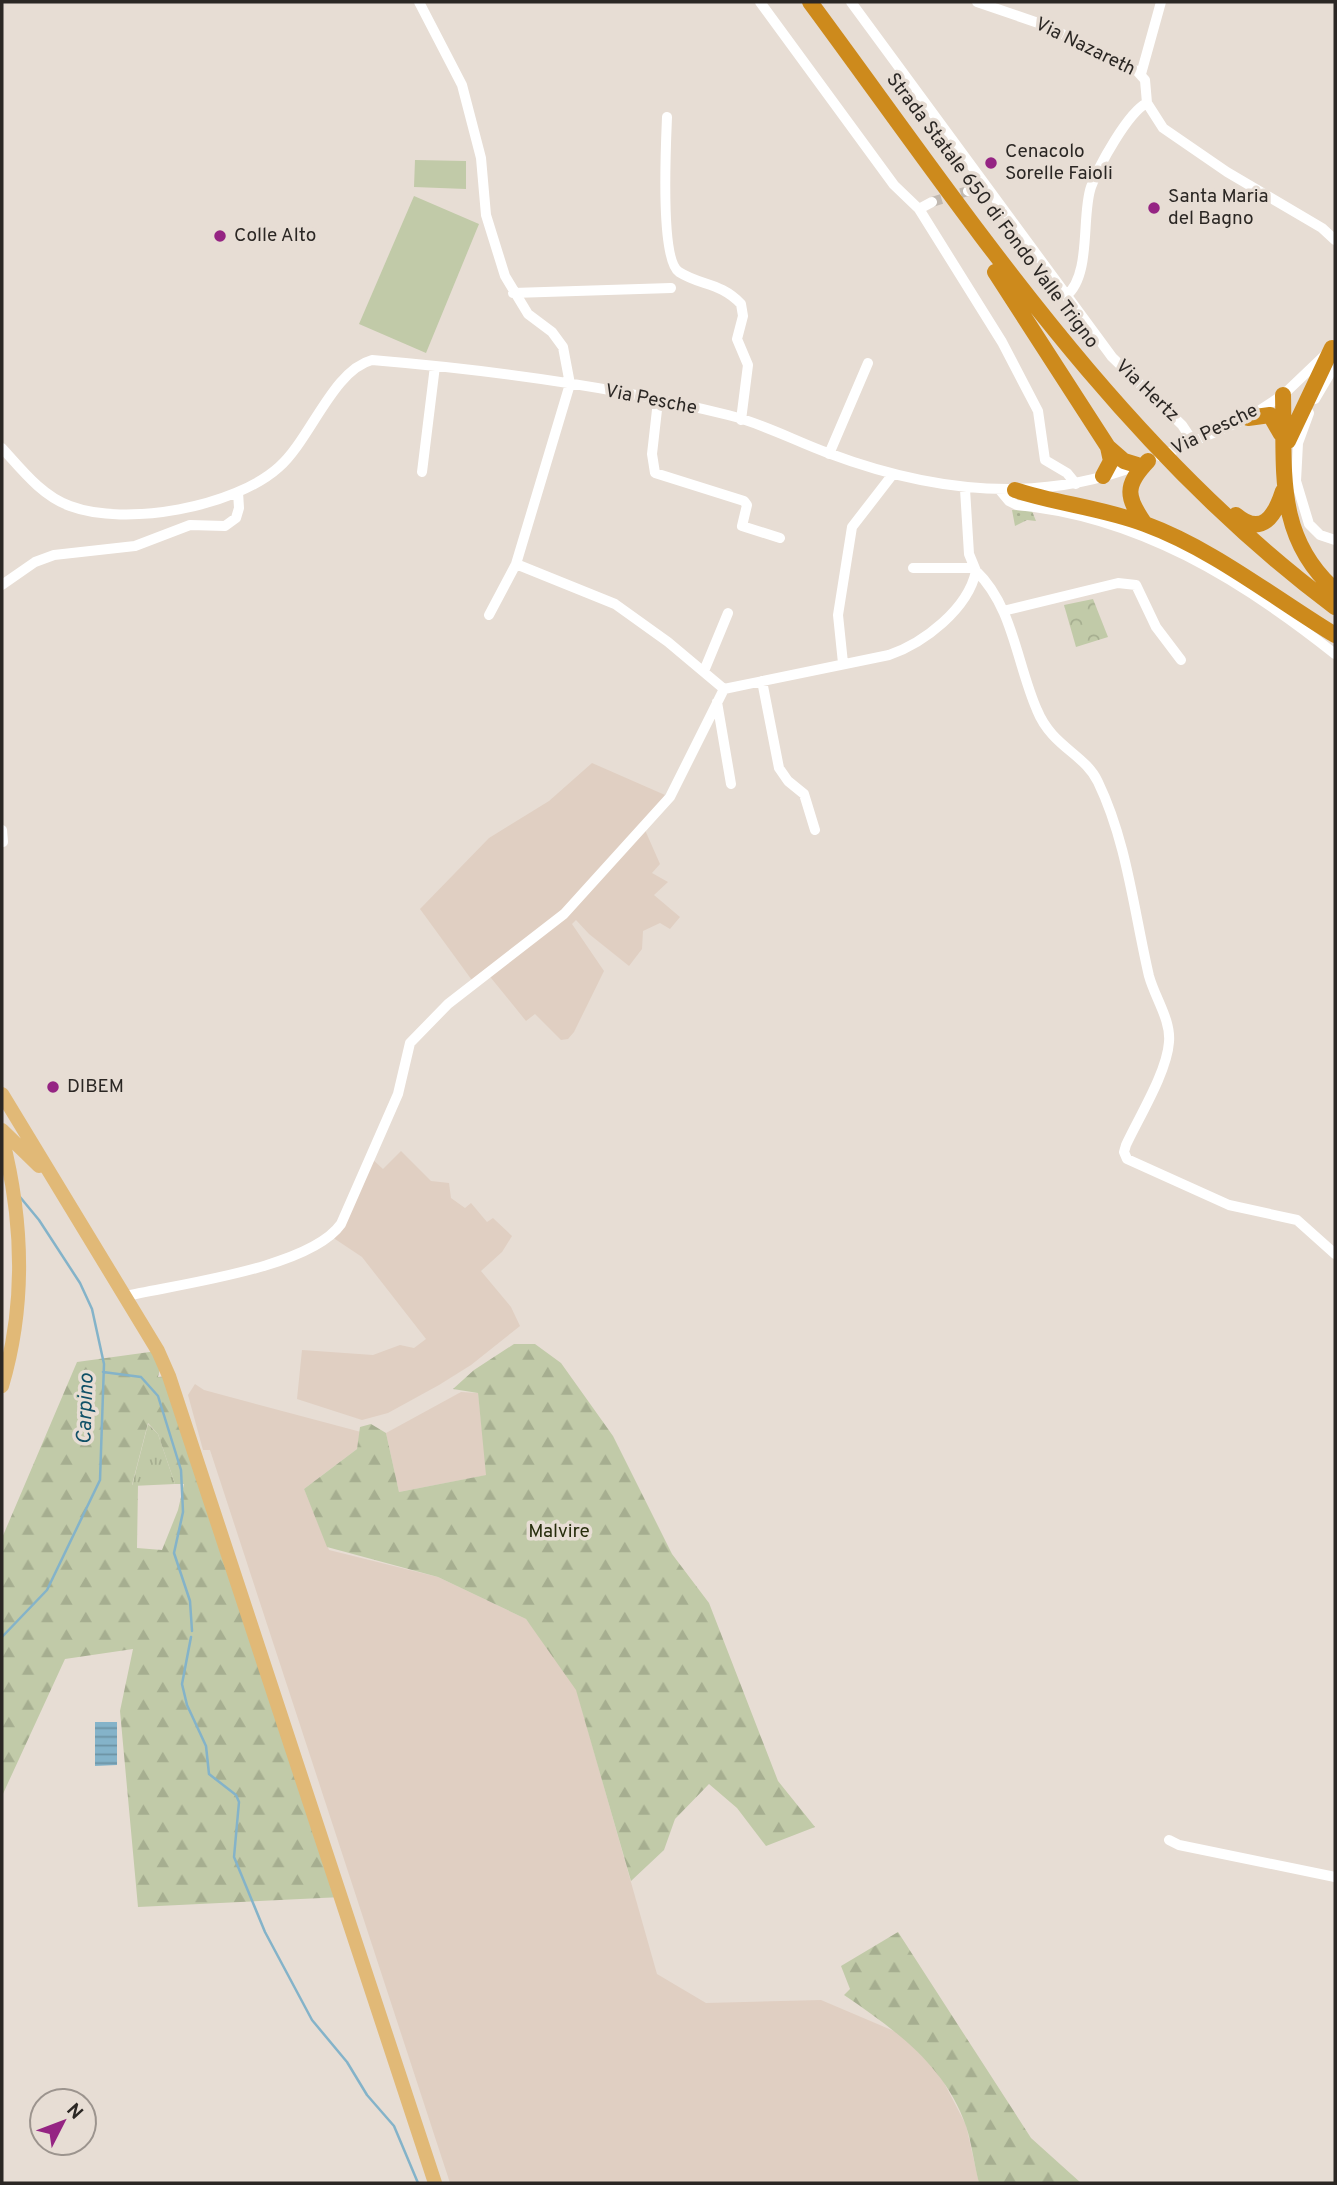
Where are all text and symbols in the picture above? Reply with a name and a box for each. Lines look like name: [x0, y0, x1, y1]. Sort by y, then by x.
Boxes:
street label: Via Nazareth: [1031, 12, 1139, 82]
street label: Strada Statale 650 di Fondo Valle Trigno: [880, 68, 1104, 354]
place label: Cenacolo Sorelle Faioli: [1005, 140, 1113, 186]
marker: Cenacolo Sorelle Faioli: [983, 155, 999, 171]
place label: Santa Maria del Bagno: [1168, 185, 1269, 231]
marker: Santa Maria del Bagno: [1146, 200, 1162, 216]
place label: Colle Alto: [234, 224, 316, 248]
marker: Colle Alto: [212, 228, 228, 244]
street label: Via Hertz: [1110, 355, 1184, 427]
street label: Via Pesche: [603, 379, 699, 421]
street label: Via Pesche: [1168, 399, 1262, 461]
place label: DIBEM: [67, 1075, 124, 1099]
marker: DIBEM: [45, 1079, 61, 1095]
water label: Carpino: [71, 1372, 101, 1445]
park label: Malvire: [528, 1520, 590, 1544]
north arrow: [28, 2087, 98, 2157]
text: N: [61, 2099, 88, 2125]

